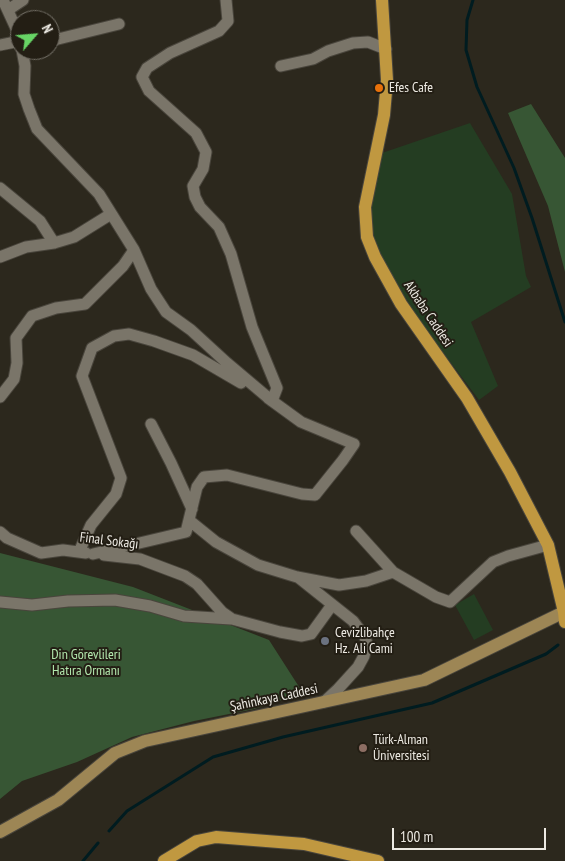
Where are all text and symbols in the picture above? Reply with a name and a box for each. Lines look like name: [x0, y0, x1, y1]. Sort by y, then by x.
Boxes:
north arrow: [10, 10, 60, 60]
text: N: [38, 21, 57, 36]
place label: Efes Cafe: [389, 80, 433, 96]
marker: Efes Cafe: [373, 82, 385, 94]
street label: Akbaba Caddesi: [400, 278, 456, 350]
street label: Final Sokağı: [79, 529, 139, 553]
place label: Cevizlibahçe Hz. Ali Cami: [335, 625, 395, 658]
marker: Cevizlibahçe Hz. Ali Cami: [319, 635, 331, 647]
park label: Din Görevlileri Hatıra Ormanı: [51, 647, 121, 680]
street label: Şahinkaya Caddesi: [229, 680, 319, 716]
place label: Türk-Alman Üniversitesi: [373, 732, 430, 764]
marker: Türk-Alman Üniversitesi: [357, 742, 369, 754]
scale bar: [395, 818, 549, 850]
text: 100 m: [400, 827, 433, 846]

